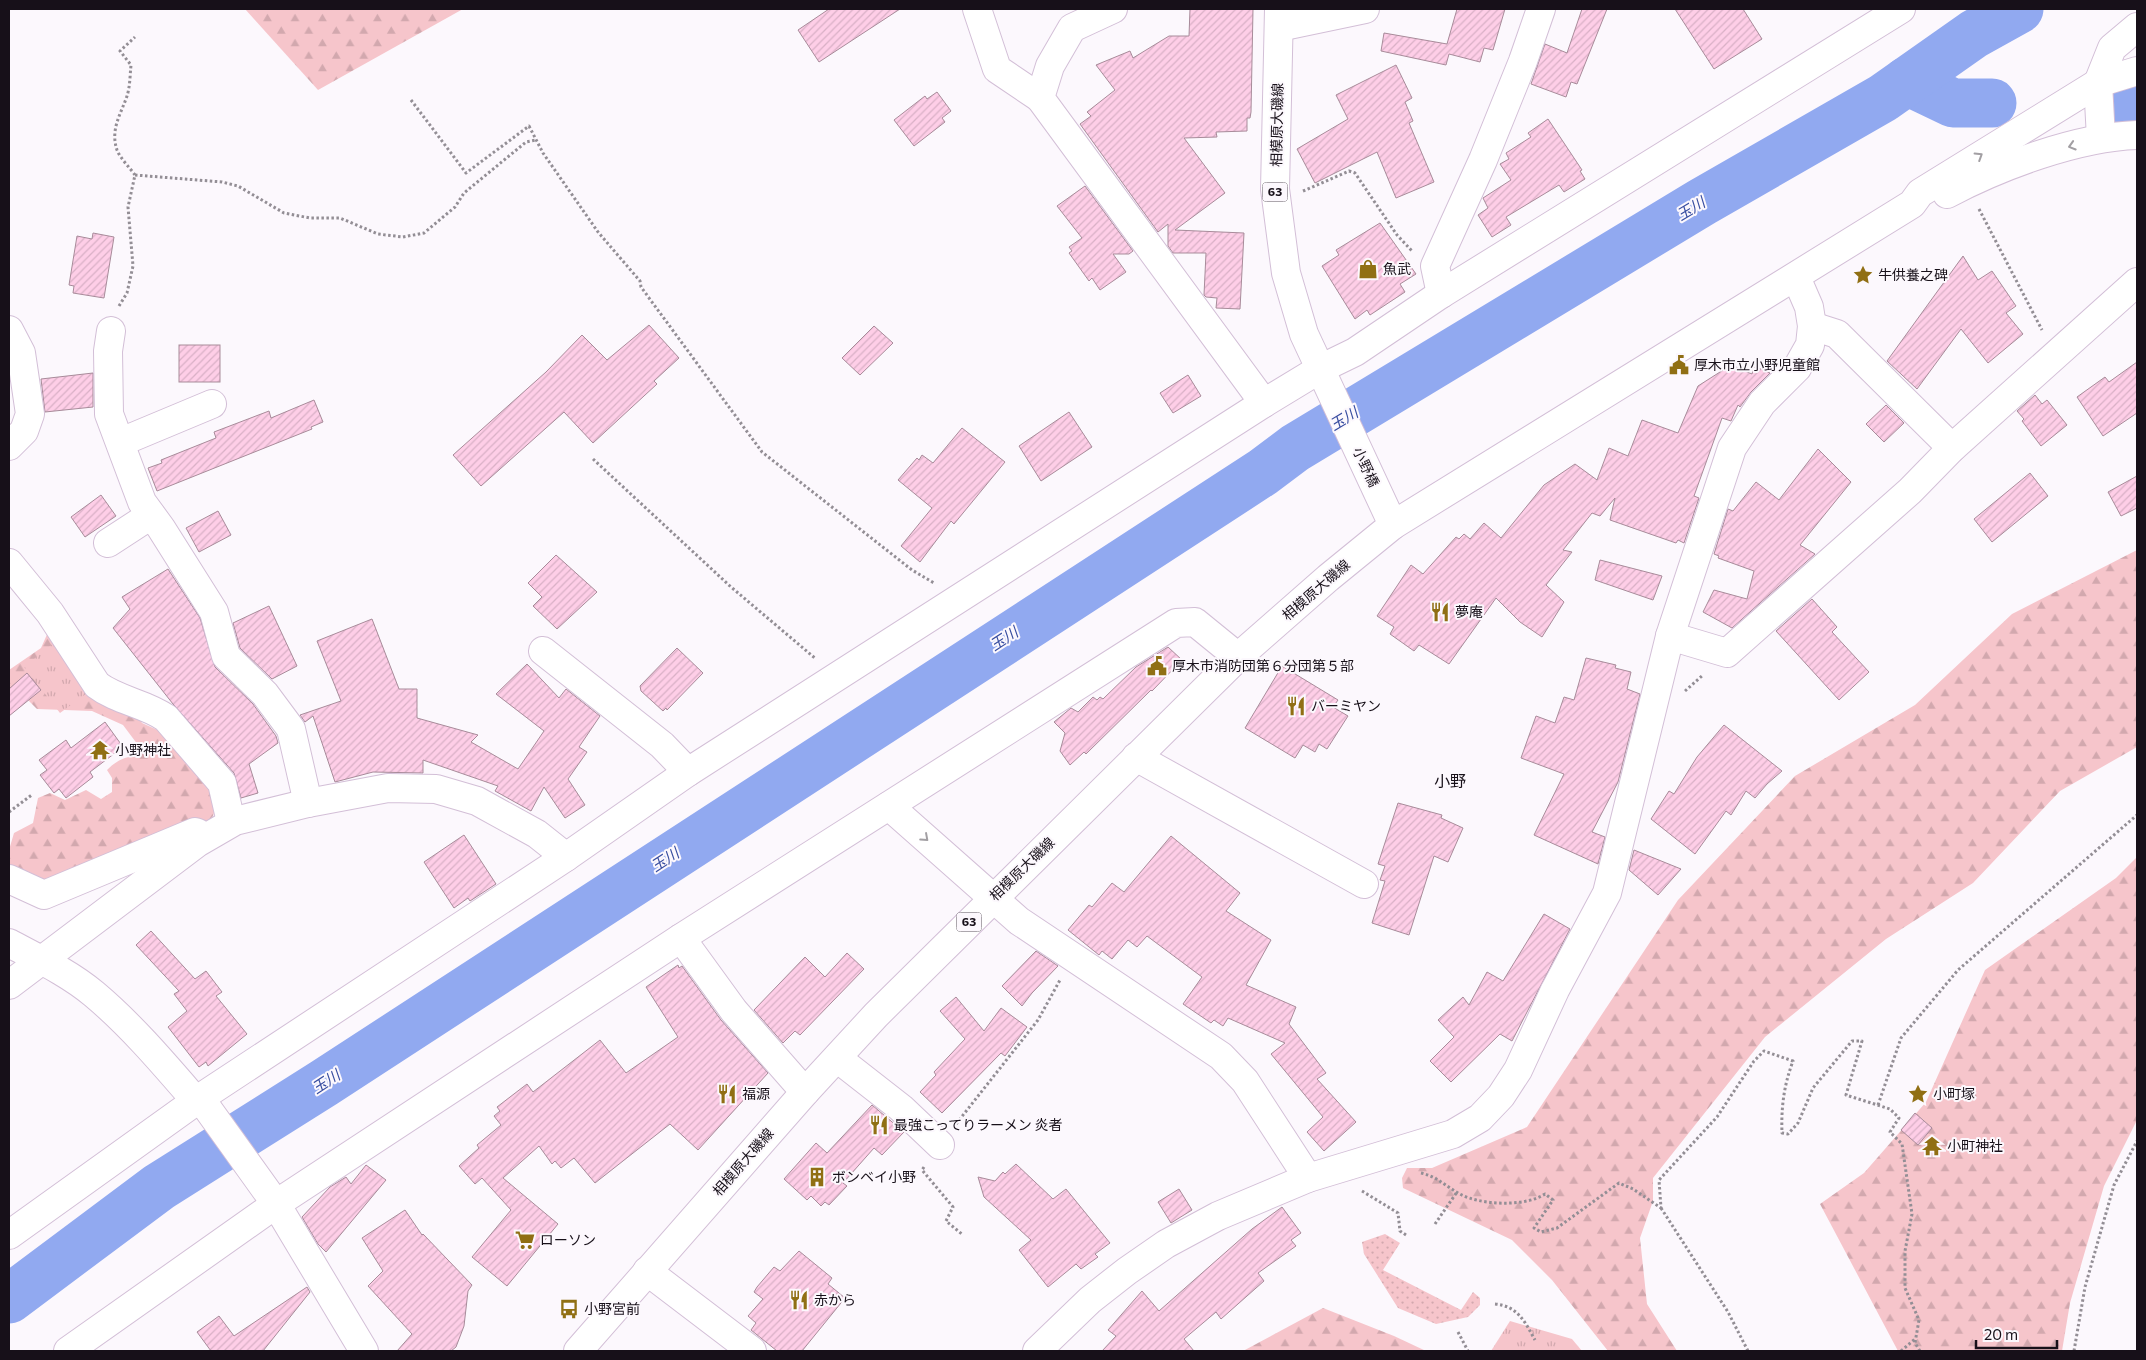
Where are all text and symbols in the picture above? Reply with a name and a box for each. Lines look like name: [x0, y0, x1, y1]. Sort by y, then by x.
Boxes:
street label: 相模原大磯線: [1267, 83, 1286, 167]
one-way arrow: [2069, 141, 2077, 151]
one-way arrow: [1974, 152, 1983, 162]
road number: 63: [1262, 182, 1288, 202]
water label: 玉川: [1673, 192, 1710, 224]
shop icon: 魚武: [1357, 258, 1379, 280]
place label: 魚武: [1383, 260, 1411, 277]
place icon: 牛供養之碑: [1852, 264, 1874, 286]
place label: 牛供養之碑: [1878, 266, 1948, 283]
public building icon: 厚木市立小野児童館: [1668, 354, 1690, 376]
place label: 厚木市立小野児童館: [1694, 356, 1820, 373]
water label: 玉川: [1326, 402, 1363, 434]
street label: 小野橋: [1350, 444, 1383, 489]
street label: 相模原大磯線: [1278, 556, 1353, 624]
restaurant icon: 夢庵: [1429, 601, 1451, 623]
place label: 夢庵: [1455, 603, 1483, 620]
water label: 玉川: [986, 621, 1023, 654]
public building icon: 厚木市消防団第６分団第５部: [1146, 655, 1168, 677]
place label: 厚木市消防団第６分団第５部: [1172, 657, 1354, 674]
restaurant icon: バーミヤン: [1285, 695, 1307, 717]
place label: バーミヤン: [1311, 697, 1381, 714]
temple icon: 小野神社: [89, 739, 111, 761]
place label: 小野神社: [115, 741, 171, 758]
district label: 小野: [1434, 771, 1466, 790]
one-way arrow: [919, 833, 928, 842]
street label: 相模原大磯線: [986, 833, 1058, 904]
water label: 玉川: [647, 842, 684, 875]
road number: 63: [956, 912, 982, 932]
water label: 玉川: [308, 1064, 345, 1097]
restaurant icon: 福源: [716, 1083, 738, 1105]
place icon: 小町塚: [1907, 1083, 1929, 1105]
place label: 福源: [742, 1085, 770, 1102]
place label: 小町塚: [1933, 1085, 1975, 1102]
restaurant icon: 最強こってりラーメン 炎者: [868, 1114, 890, 1136]
place label: 最強こってりラーメン 炎者: [894, 1116, 1062, 1133]
street label: 相模原大磯線: [709, 1124, 777, 1199]
temple icon: 小町神社: [1921, 1135, 1943, 1157]
place label: 小町神社: [1947, 1137, 2003, 1154]
building icon: ボンベイ小野: [806, 1166, 828, 1188]
place label: ボンベイ小野: [832, 1168, 916, 1185]
supermarket icon: ローソン: [514, 1229, 536, 1251]
place label: ローソン: [540, 1231, 596, 1248]
restaurant icon: 赤から: [788, 1289, 810, 1311]
place label: 赤から: [814, 1291, 856, 1308]
bus stop icon: 小野宮前: [558, 1298, 580, 1320]
place label: 小野宮前: [584, 1300, 640, 1317]
scale bar: [1976, 1318, 2057, 1350]
text: 20 m: [1984, 1325, 2018, 1343]

